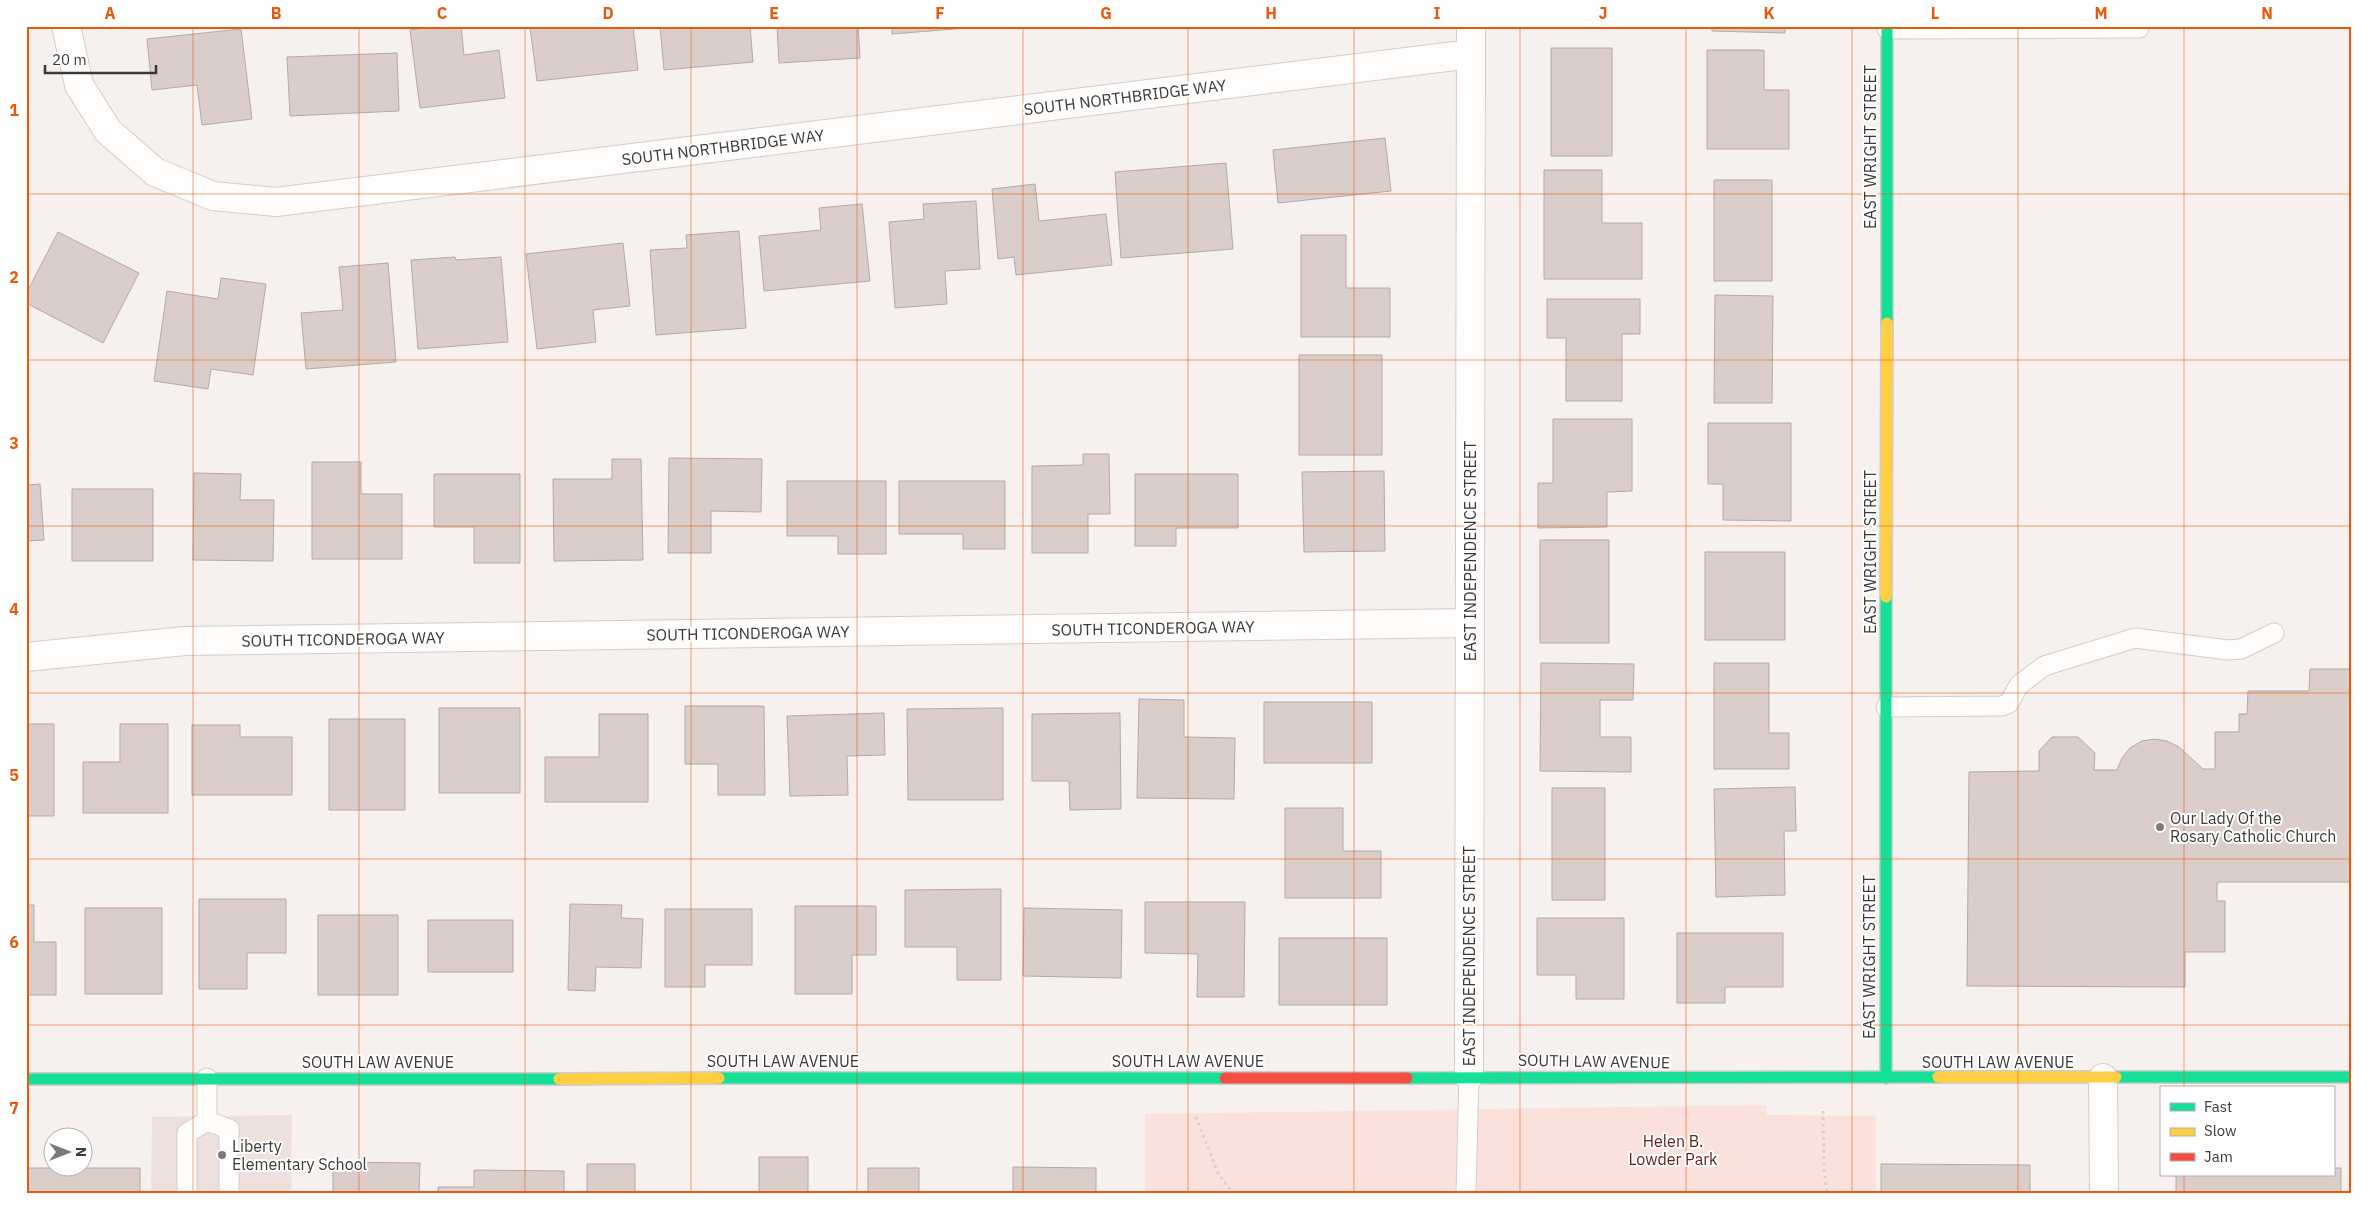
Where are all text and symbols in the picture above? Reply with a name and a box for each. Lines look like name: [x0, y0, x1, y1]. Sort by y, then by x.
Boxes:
text: A: [105, 3, 116, 23]
text: B: [271, 3, 282, 23]
text: C: [437, 3, 447, 23]
text: D: [602, 3, 614, 23]
text: E: [769, 3, 779, 23]
text: F: [935, 3, 945, 23]
text: G: [1100, 3, 1112, 23]
text: H: [1265, 3, 1277, 23]
text: I: [1434, 3, 1441, 23]
text: J: [1599, 3, 1607, 23]
text: K: [1763, 3, 1775, 23]
text: L: [1931, 3, 1939, 23]
text: M: [2094, 3, 2108, 23]
text: N: [2261, 3, 2273, 23]
scale bar: [45, 42, 156, 74]
text: 20 m: [52, 50, 87, 69]
street label: EAST WRIGHT STREET: [1860, 65, 1880, 229]
street label: SOUTH NORTHBRIDGE WAY: [1023, 75, 1228, 119]
text: 1: [9, 100, 19, 120]
street label: SOUTH NORTHBRIDGE WAY: [621, 125, 826, 169]
text: 2: [9, 267, 19, 287]
text: 3: [9, 433, 19, 453]
street label: EAST INDEPENDENCE STREET: [1460, 441, 1480, 661]
street label: EAST WRIGHT STREET: [1860, 470, 1880, 634]
text: 4: [9, 599, 19, 619]
street label: SOUTH TICONDEROGA WAY: [1051, 616, 1255, 640]
street label: SOUTH TICONDEROGA WAY: [646, 621, 850, 645]
street label: SOUTH TICONDEROGA WAY: [241, 627, 445, 651]
text: 5: [9, 765, 19, 785]
place label: Our Lady Of the Rosary Catholic Church: [2170, 808, 2336, 846]
marker: Our Lady Of the Rosary Catholic Church: [2154, 821, 2166, 833]
street label: EAST INDEPENDENCE STREET: [1459, 846, 1479, 1066]
street label: EAST WRIGHT STREET: [1859, 875, 1879, 1039]
text: 6: [9, 932, 19, 952]
street label: SOUTH LAW AVENUE: [1518, 1050, 1670, 1072]
street label: SOUTH LAW AVENUE: [707, 1051, 859, 1071]
street label: SOUTH LAW AVENUE: [1112, 1051, 1264, 1071]
street label: SOUTH LAW AVENUE: [302, 1052, 454, 1072]
street label: SOUTH LAW AVENUE: [1922, 1052, 2074, 1072]
legend: [2160, 1086, 2334, 1176]
text: Fast: [2204, 1097, 2232, 1116]
text: 7: [9, 1098, 19, 1118]
text: Slow: [2204, 1121, 2237, 1140]
north arrow: [42, 1126, 92, 1176]
park label: Helen B. Lowder Park: [1628, 1131, 1718, 1169]
place label: Liberty Elementary School: [232, 1136, 367, 1174]
text: N: [72, 1147, 90, 1157]
text: Jam: [2204, 1147, 2233, 1166]
marker: Liberty Elementary School: [216, 1149, 228, 1161]

